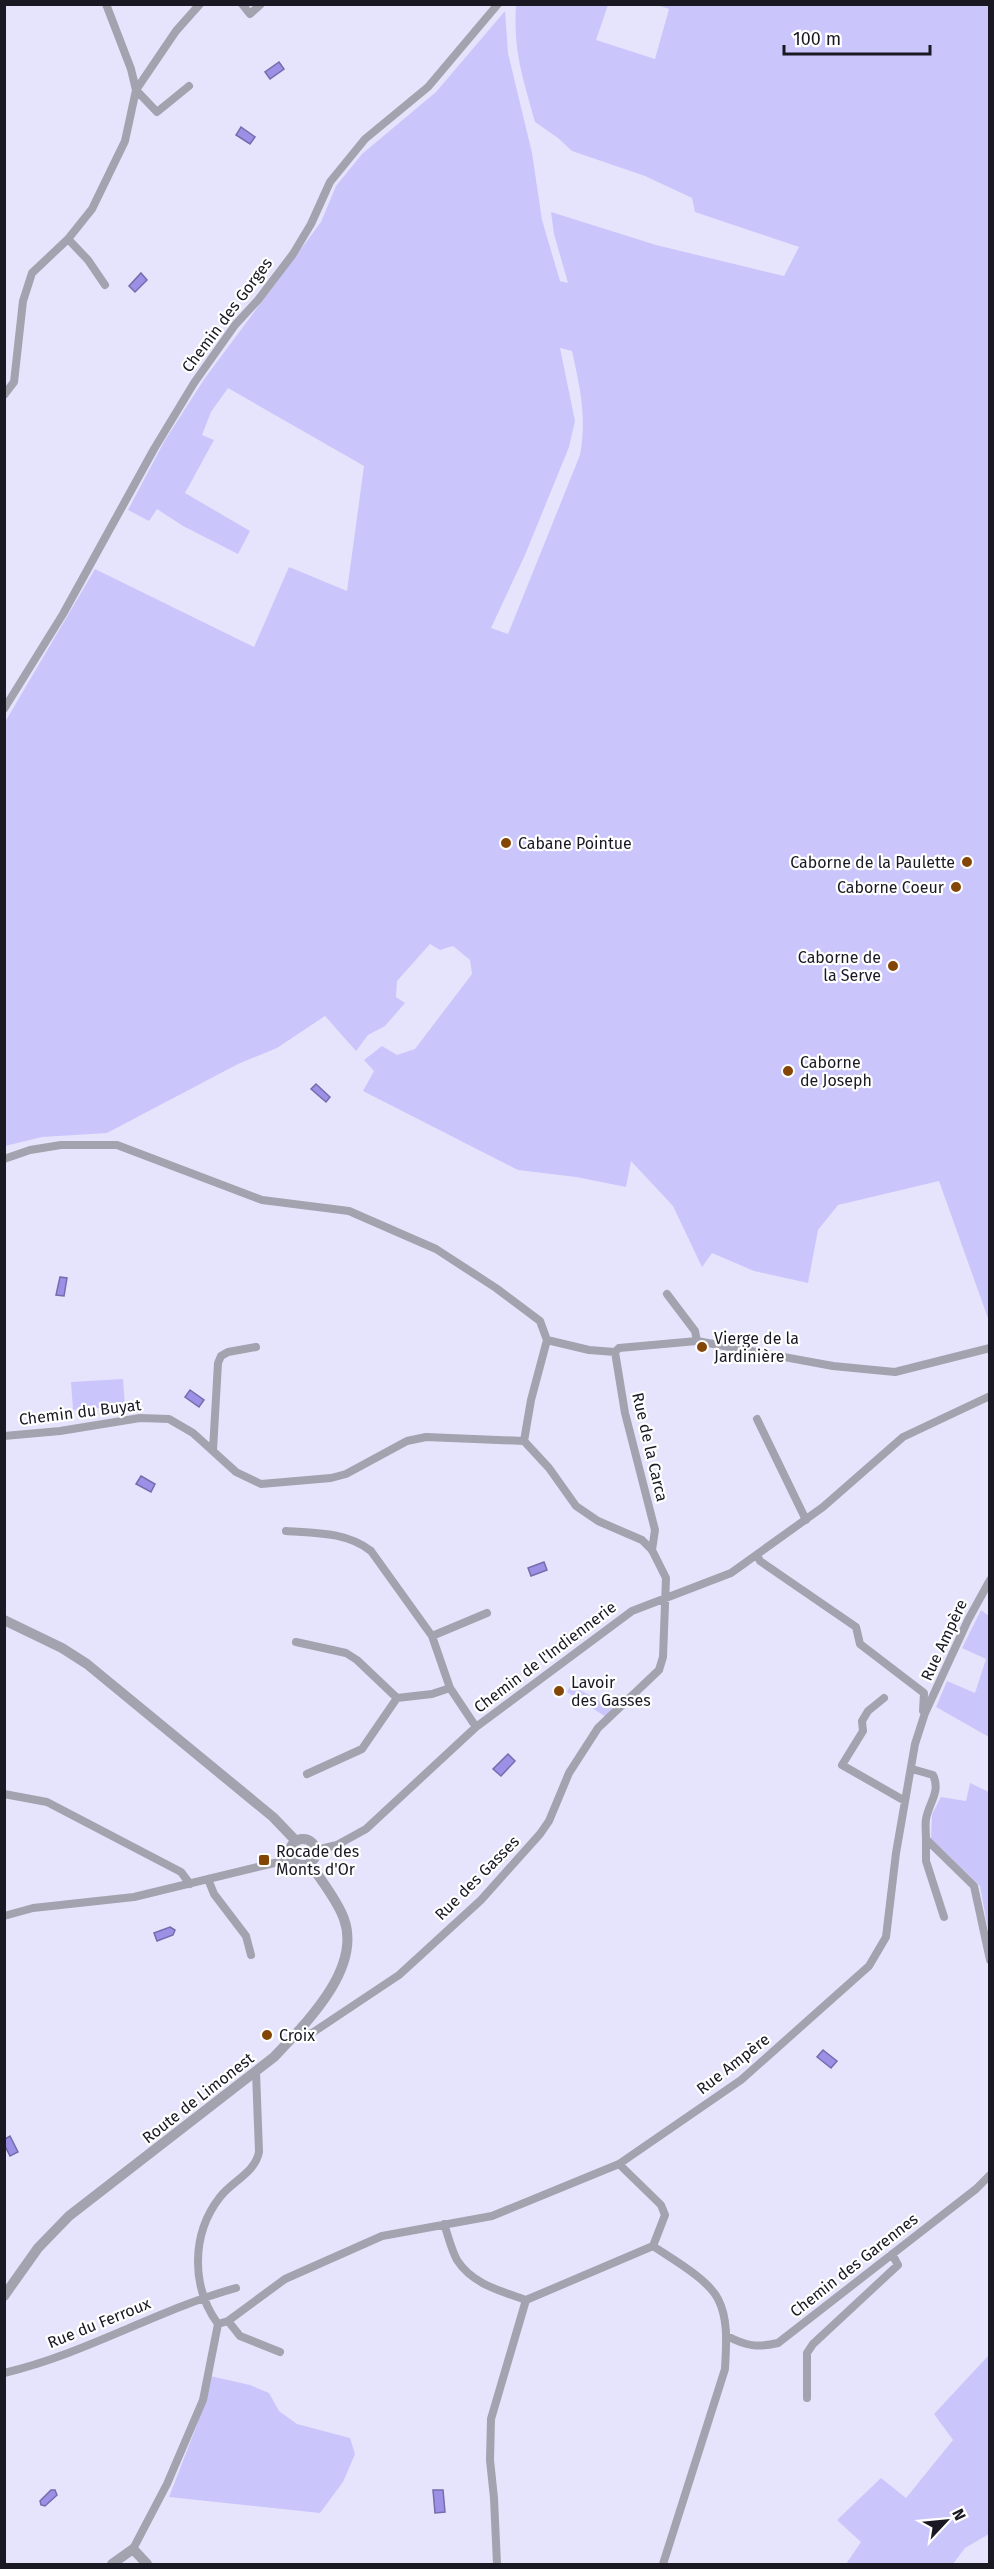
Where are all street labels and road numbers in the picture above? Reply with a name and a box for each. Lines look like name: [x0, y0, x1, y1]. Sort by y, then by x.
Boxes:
street label: Chemin des Gorges: [178, 254, 276, 376]
street label: Rue de la Carca: [628, 1391, 672, 1503]
street label: Chemin du Buyat: [18, 1395, 142, 1429]
street label: Rue Ampère: [917, 1596, 971, 1684]
street label: Chemin de l'Indiennerie: [470, 1597, 620, 1717]
street label: Rue des Gasses: [431, 1832, 523, 1924]
street label: Rue Ampère: [693, 2030, 773, 2098]
street label: Route de Limonest: [139, 2049, 258, 2147]
street label: Chemin des Garennes: [786, 2209, 922, 2321]
street label: Rue du Ferroux: [45, 2294, 153, 2352]

